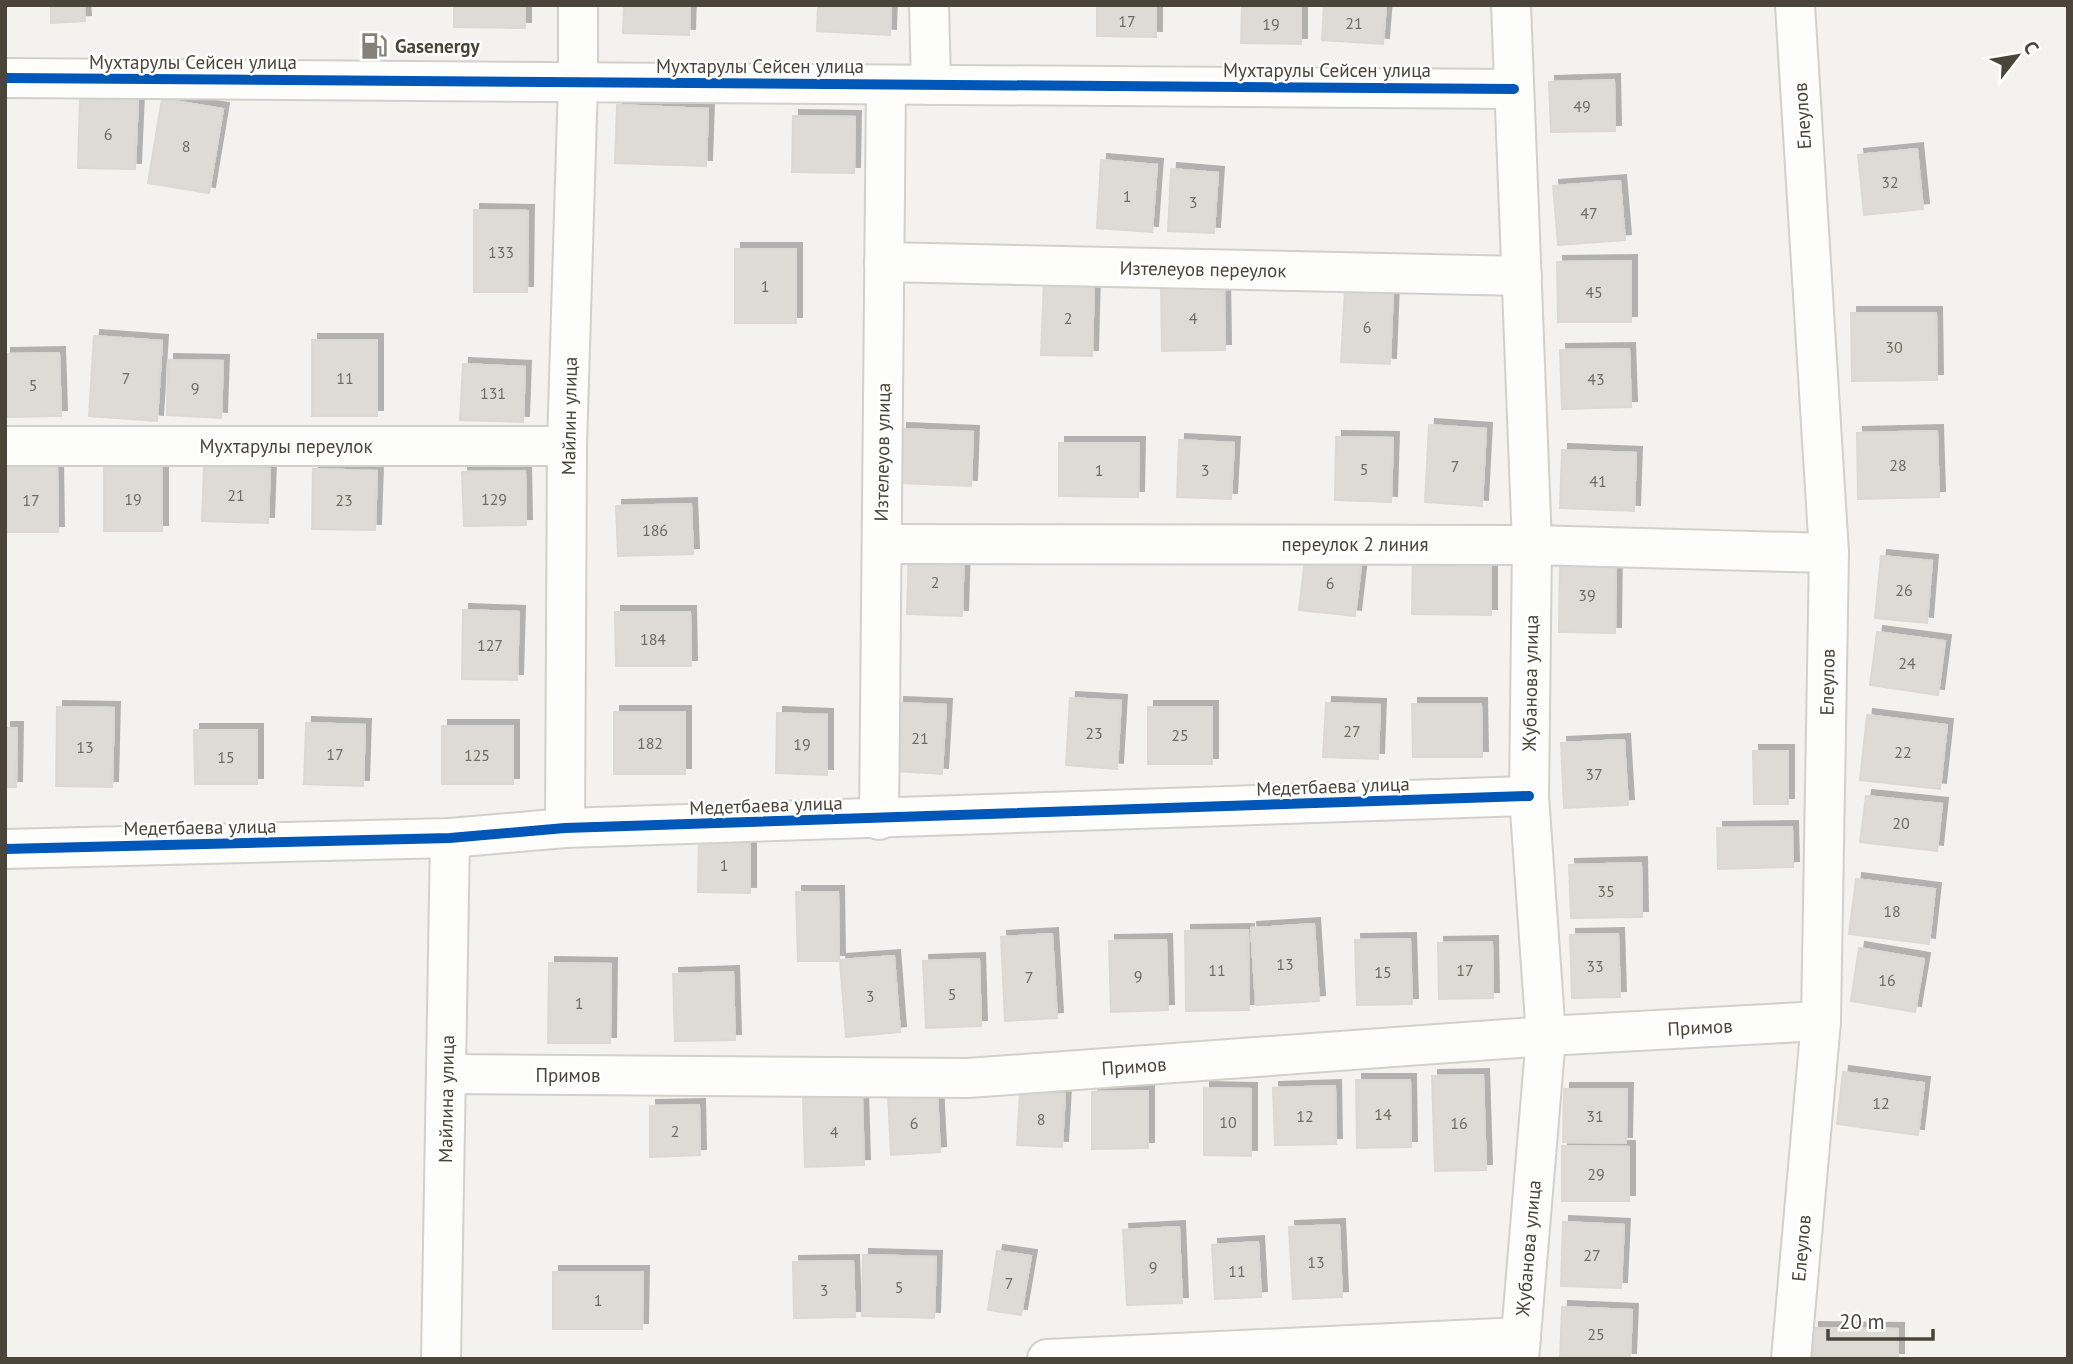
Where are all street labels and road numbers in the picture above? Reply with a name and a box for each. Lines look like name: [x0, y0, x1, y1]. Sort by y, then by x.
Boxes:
street label: Мухтарулы Сейсен улица: [89, 50, 297, 74]
street label: Мухтарулы Сейсен улица: [656, 54, 864, 78]
street label: Мухтарулы Сейсен улица: [1223, 58, 1431, 82]
street label: Елеулов: [1788, 82, 1816, 150]
street label: Изтелеуов переулок: [1119, 256, 1287, 282]
street label: Майлин улица: [556, 357, 582, 475]
street label: Изтелеуов улица: [869, 383, 895, 521]
street label: Мухтарулы переулок: [199, 434, 373, 458]
street label: переулок 2 линия: [1282, 532, 1428, 556]
street label: Жубанова улица: [1517, 615, 1543, 752]
street label: Елеулов: [1814, 648, 1840, 716]
street label: Медетбаева улица: [1256, 771, 1410, 801]
street label: Медетбаева улица: [689, 790, 843, 820]
street label: Медетбаева улица: [123, 814, 277, 840]
street label: Примов: [1667, 1013, 1733, 1041]
street label: Майлина улица: [433, 1035, 459, 1163]
street label: Примов: [1101, 1052, 1167, 1080]
street label: Примов: [535, 1063, 601, 1087]
street label: Жубанова улица: [1510, 1179, 1546, 1318]
street label: Елеулов: [1786, 1214, 1816, 1282]

